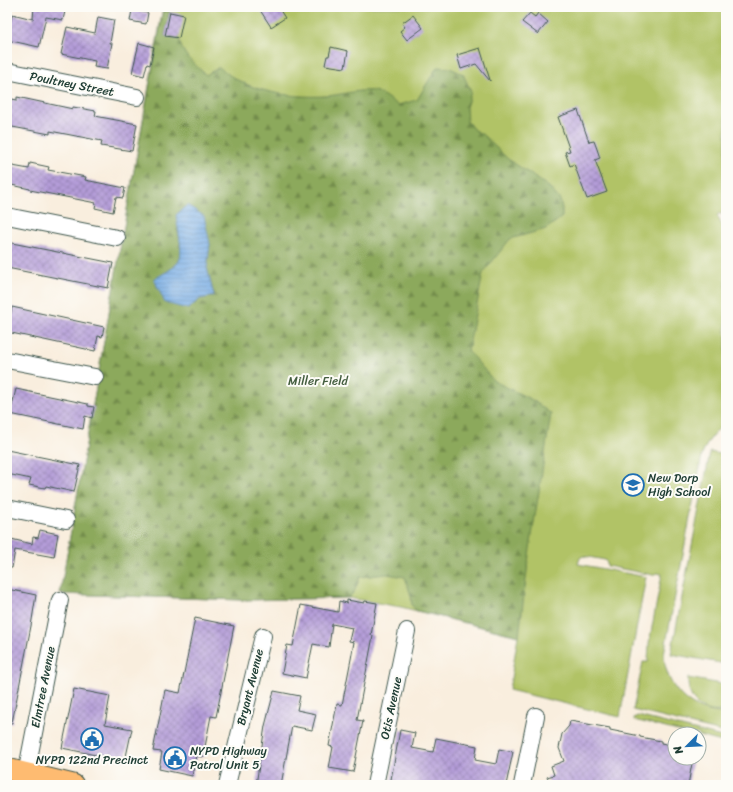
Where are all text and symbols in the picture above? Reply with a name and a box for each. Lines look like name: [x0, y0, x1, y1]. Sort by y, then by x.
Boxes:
street label: Poultney Street: [28, 65, 116, 103]
park label: Miller Field: [288, 370, 349, 392]
place label: New Dorp High School: [648, 467, 711, 503]
school or university icon: New Dorp High School: [620, 472, 646, 498]
street label: Elmtree Avenue: [24, 644, 62, 730]
street label: Bryant Avenue: [230, 646, 270, 728]
street label: Otis Avenue: [374, 675, 408, 741]
public building icon: NYPD 122nd Precinct: [79, 726, 105, 752]
north arrow: [667, 726, 707, 766]
place label: NYPD Highway Patrol Unit 5: [190, 740, 268, 776]
text: N: [668, 742, 689, 758]
public building icon: NYPD Highway Patrol Unit 5: [162, 745, 188, 771]
place label: NYPD 122nd Precinct: [36, 749, 148, 771]

